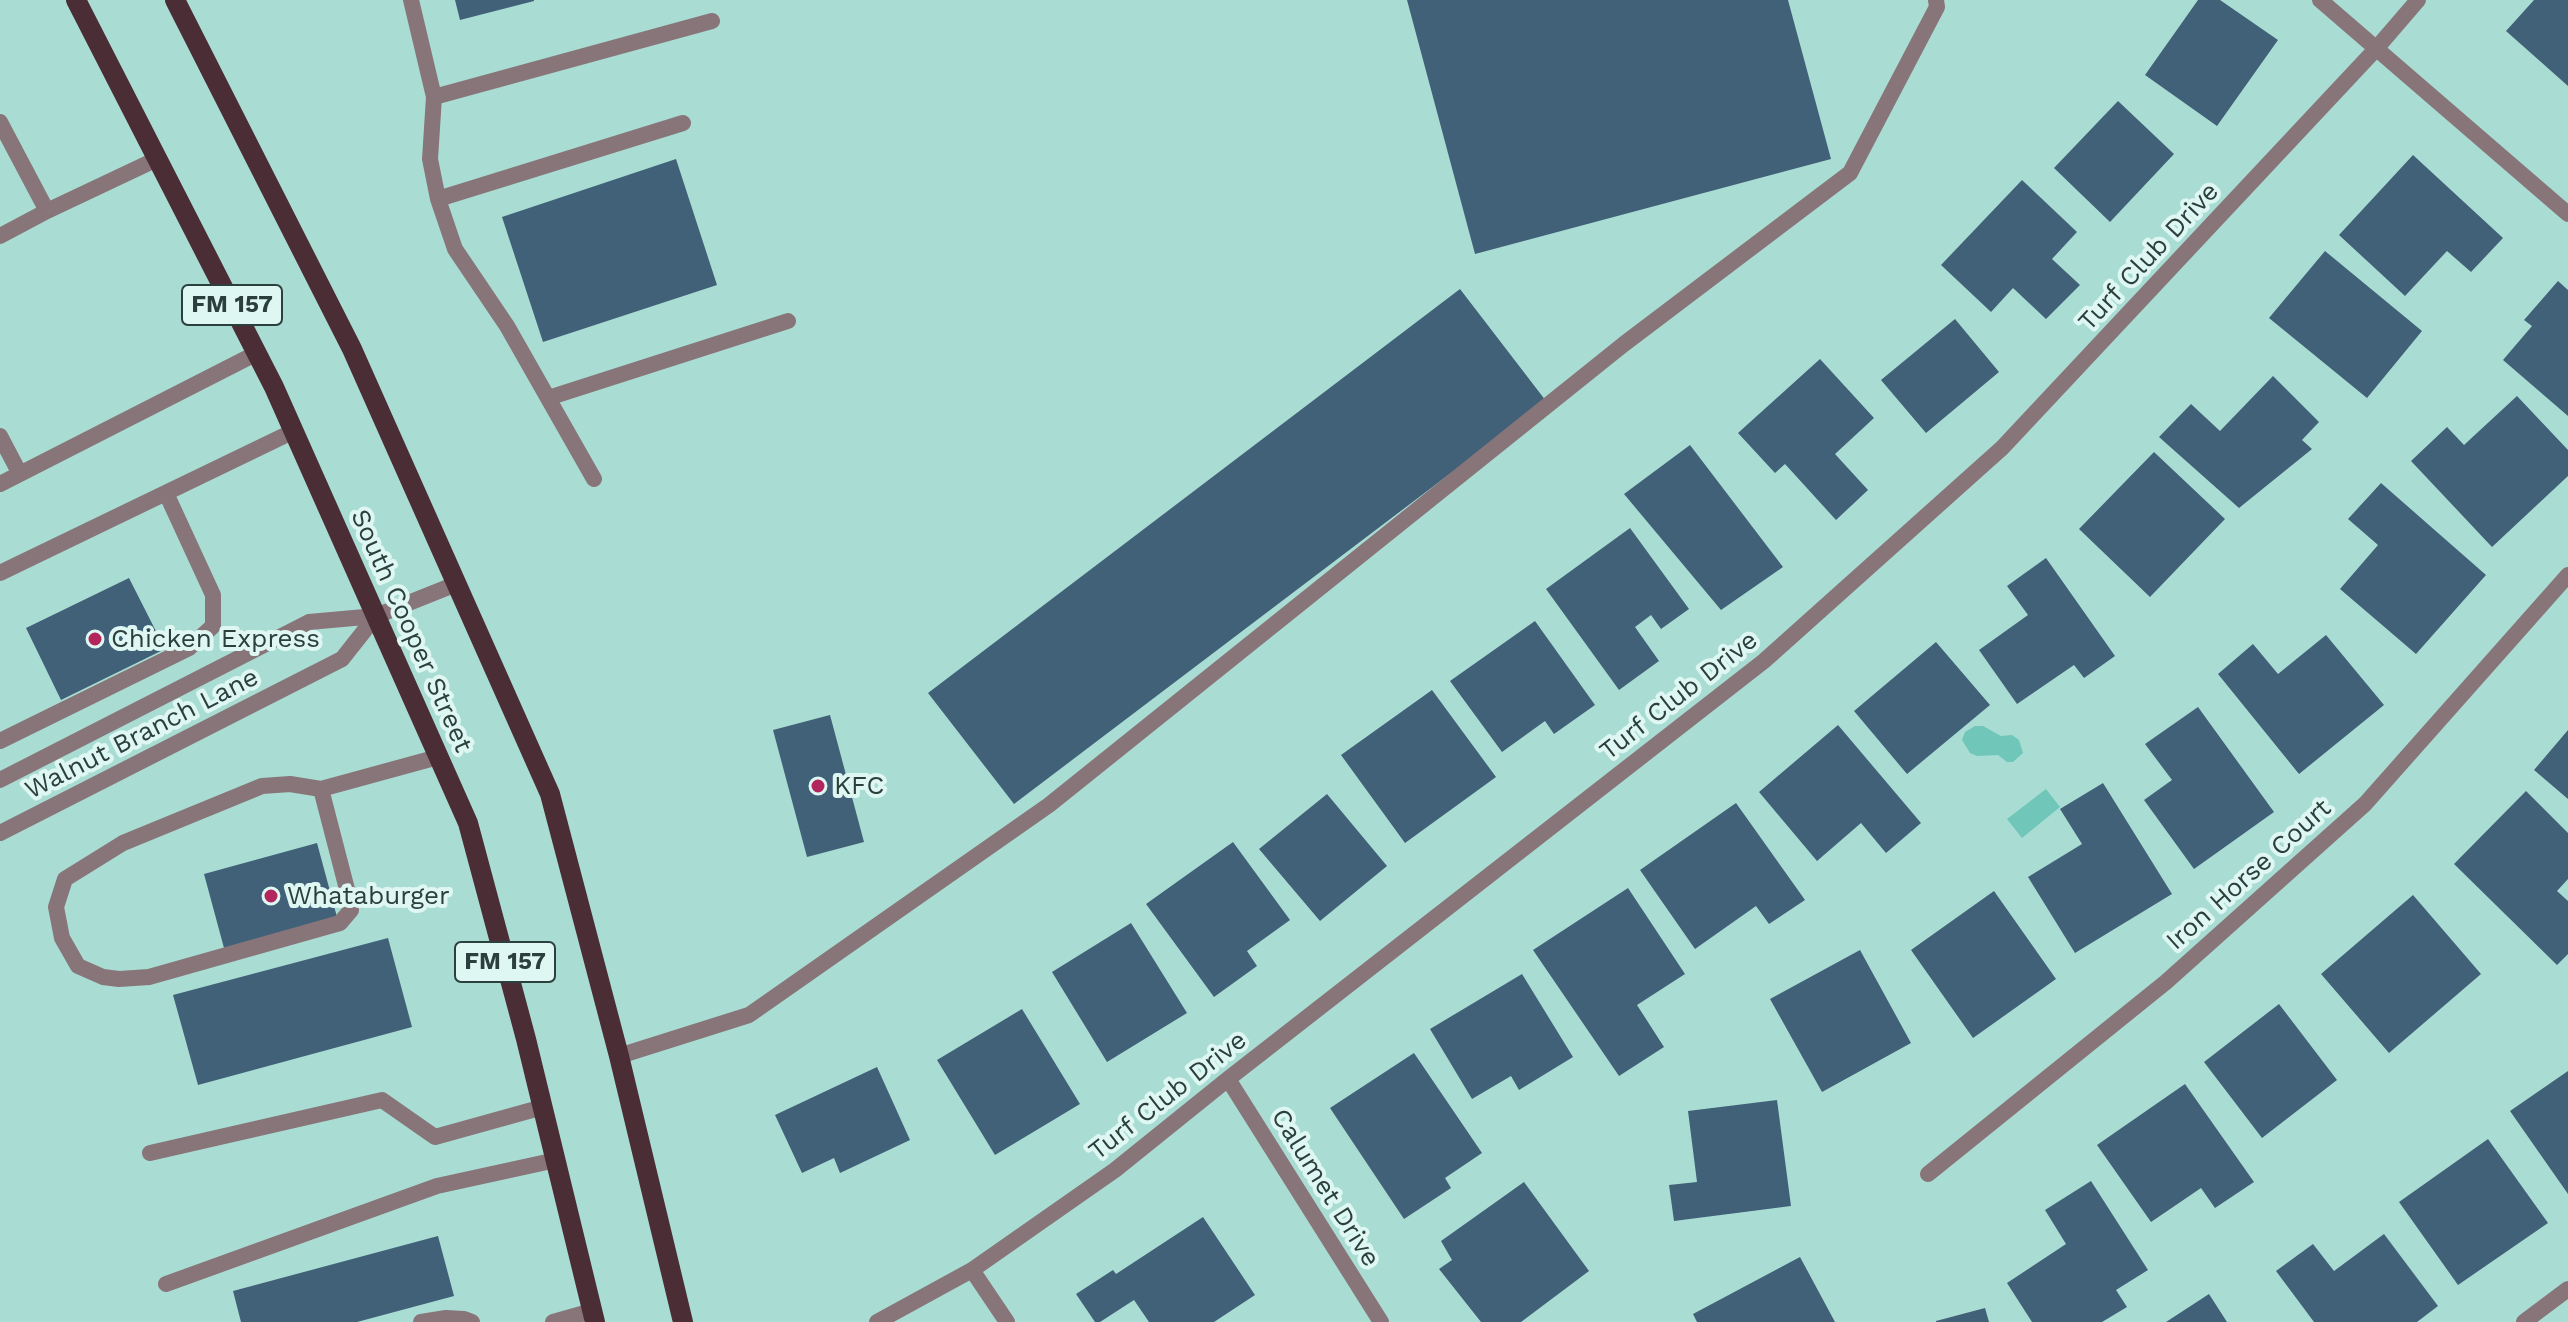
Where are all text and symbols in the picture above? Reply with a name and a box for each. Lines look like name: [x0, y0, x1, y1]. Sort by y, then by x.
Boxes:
street label: Turf Club Drive: [2072, 176, 2226, 338]
road number: FM 157: [182, 285, 282, 325]
street label: South Cooper Street: [343, 505, 479, 757]
place label: Chicken Express: [111, 623, 320, 655]
street label: Turf Club Drive: [1594, 625, 1764, 767]
marker: Chicken Express: [86, 630, 104, 648]
street label: Walnut Branch Lane: [20, 662, 264, 806]
place label: KFC: [834, 770, 884, 802]
marker: KFC: [809, 777, 827, 795]
street label: Iron Horse Court: [2160, 793, 2338, 957]
place label: Whataburger: [287, 880, 450, 912]
marker: Whataburger: [262, 887, 280, 905]
road number: FM 157: [455, 942, 555, 982]
street label: Turf Club Drive: [1083, 1025, 1253, 1167]
street label: Calumet Drive: [1264, 1103, 1386, 1273]

